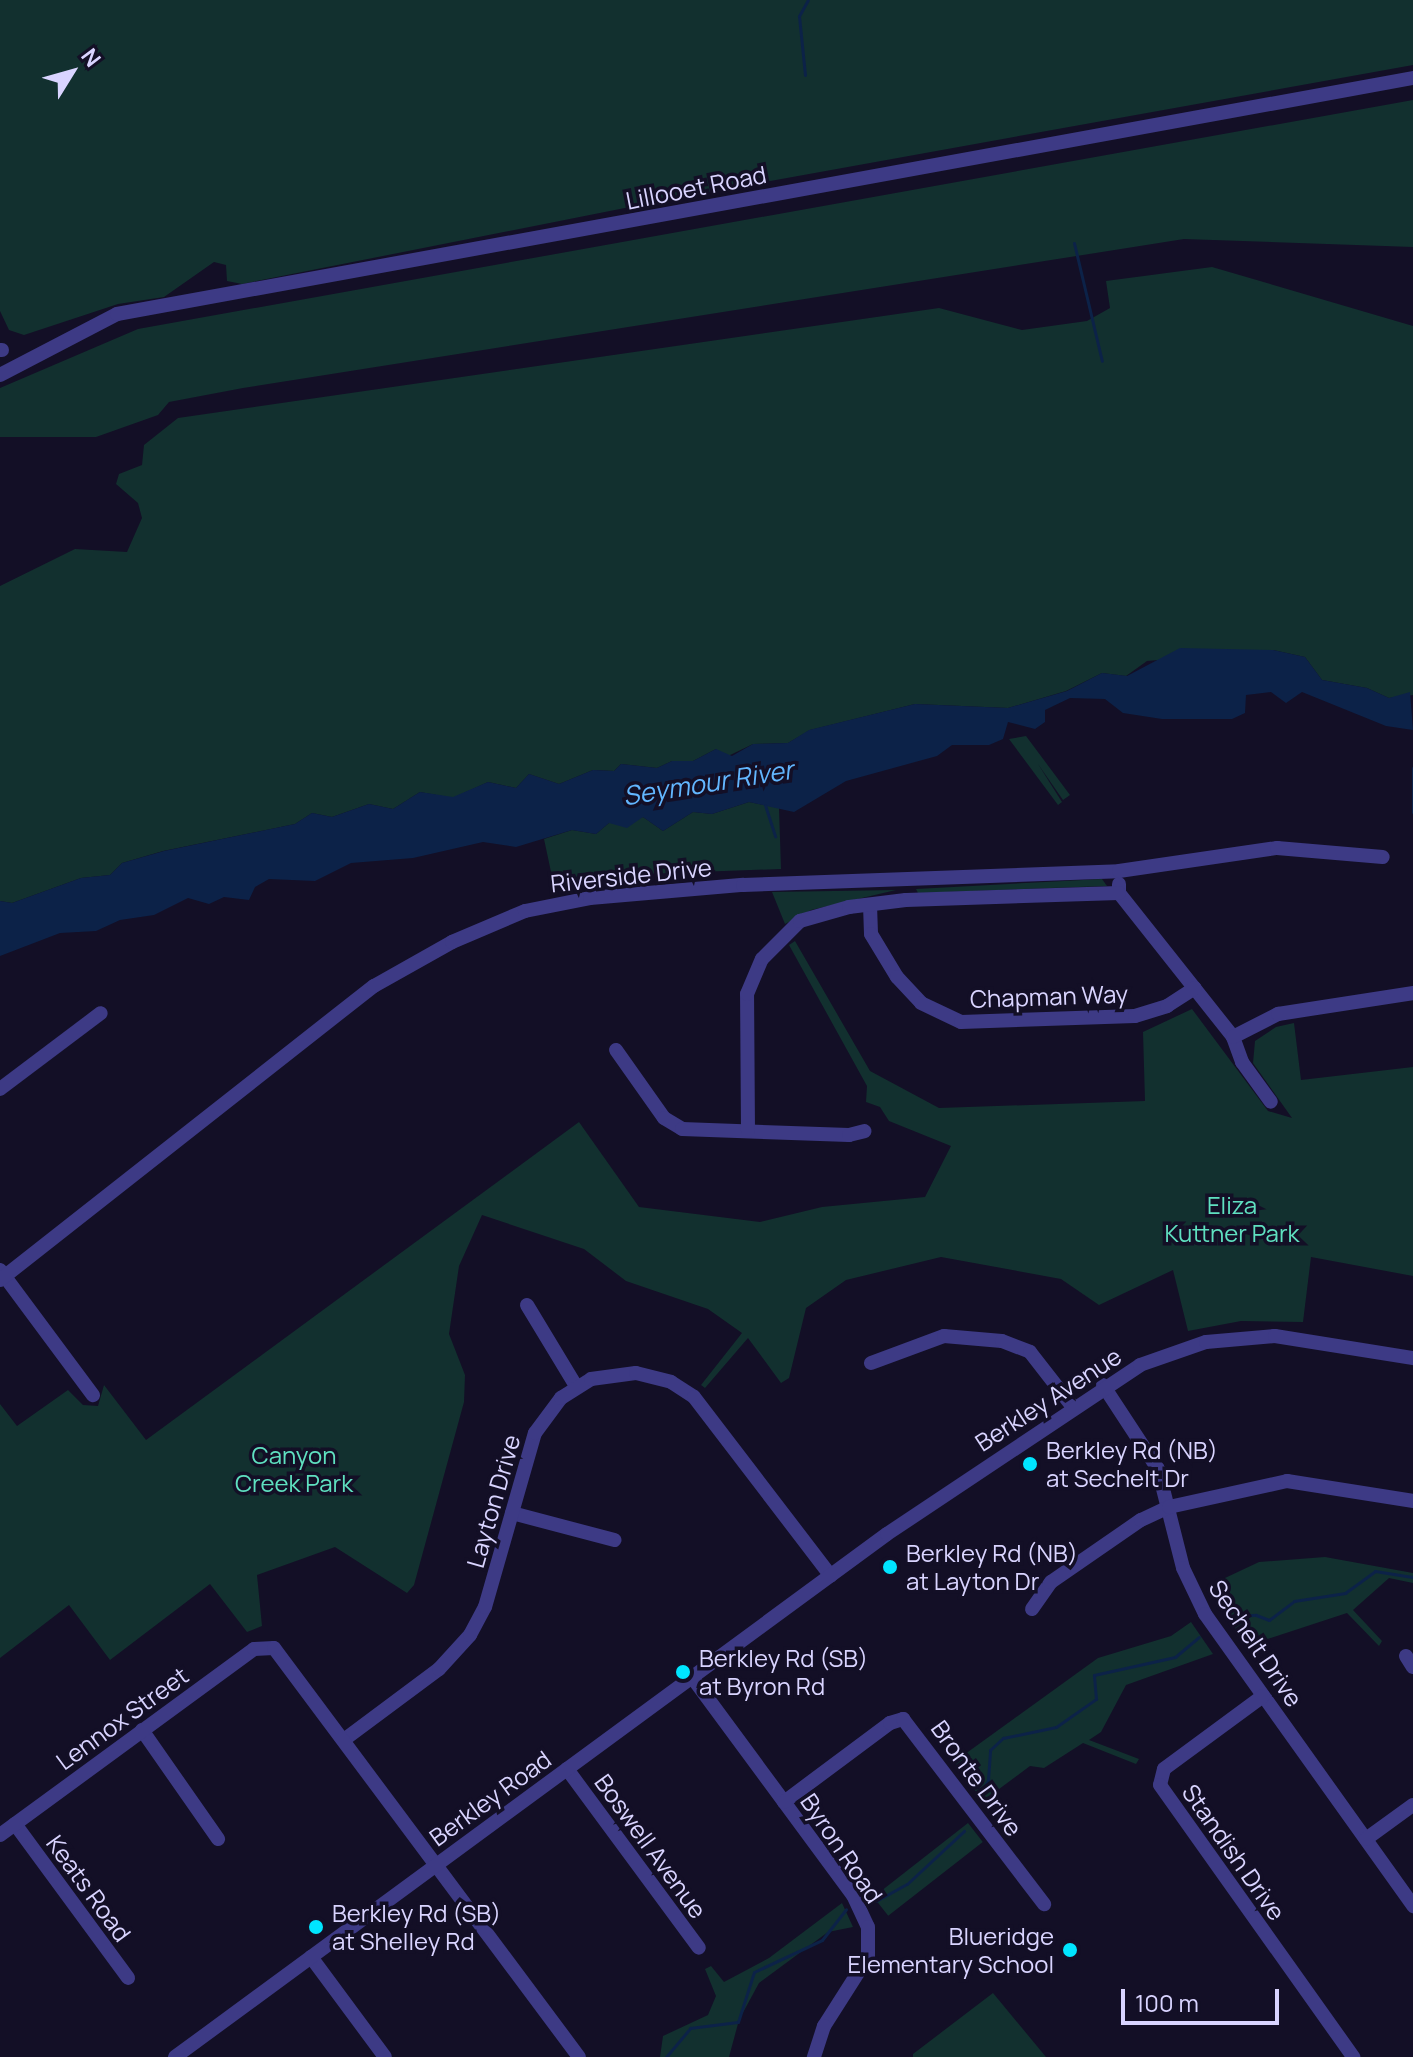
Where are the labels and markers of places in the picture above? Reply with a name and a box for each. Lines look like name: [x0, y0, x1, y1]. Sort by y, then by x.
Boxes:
place label: Berkley Rd (NB) at Sechelt Dr: [1046, 1436, 1218, 1492]
marker: Berkley Rd (NB) at Sechelt Dr: [1021, 1455, 1039, 1473]
place label: Berkley Rd (NB) at Layton Dr: [906, 1539, 1078, 1595]
marker: Berkley Rd (NB) at Layton Dr: [881, 1558, 899, 1576]
place label: Berkley Rd (SB) at Byron Rd: [699, 1644, 868, 1700]
marker: Berkley Rd (SB) at Byron Rd: [674, 1663, 692, 1681]
place label: Berkley Rd (SB) at Shelley Rd: [332, 1899, 501, 1955]
marker: Berkley Rd (SB) at Shelley Rd: [307, 1918, 325, 1936]
place label: Blueridge Elementary School: [848, 1922, 1054, 1978]
marker: Blueridge Elementary School: [1061, 1941, 1079, 1959]

